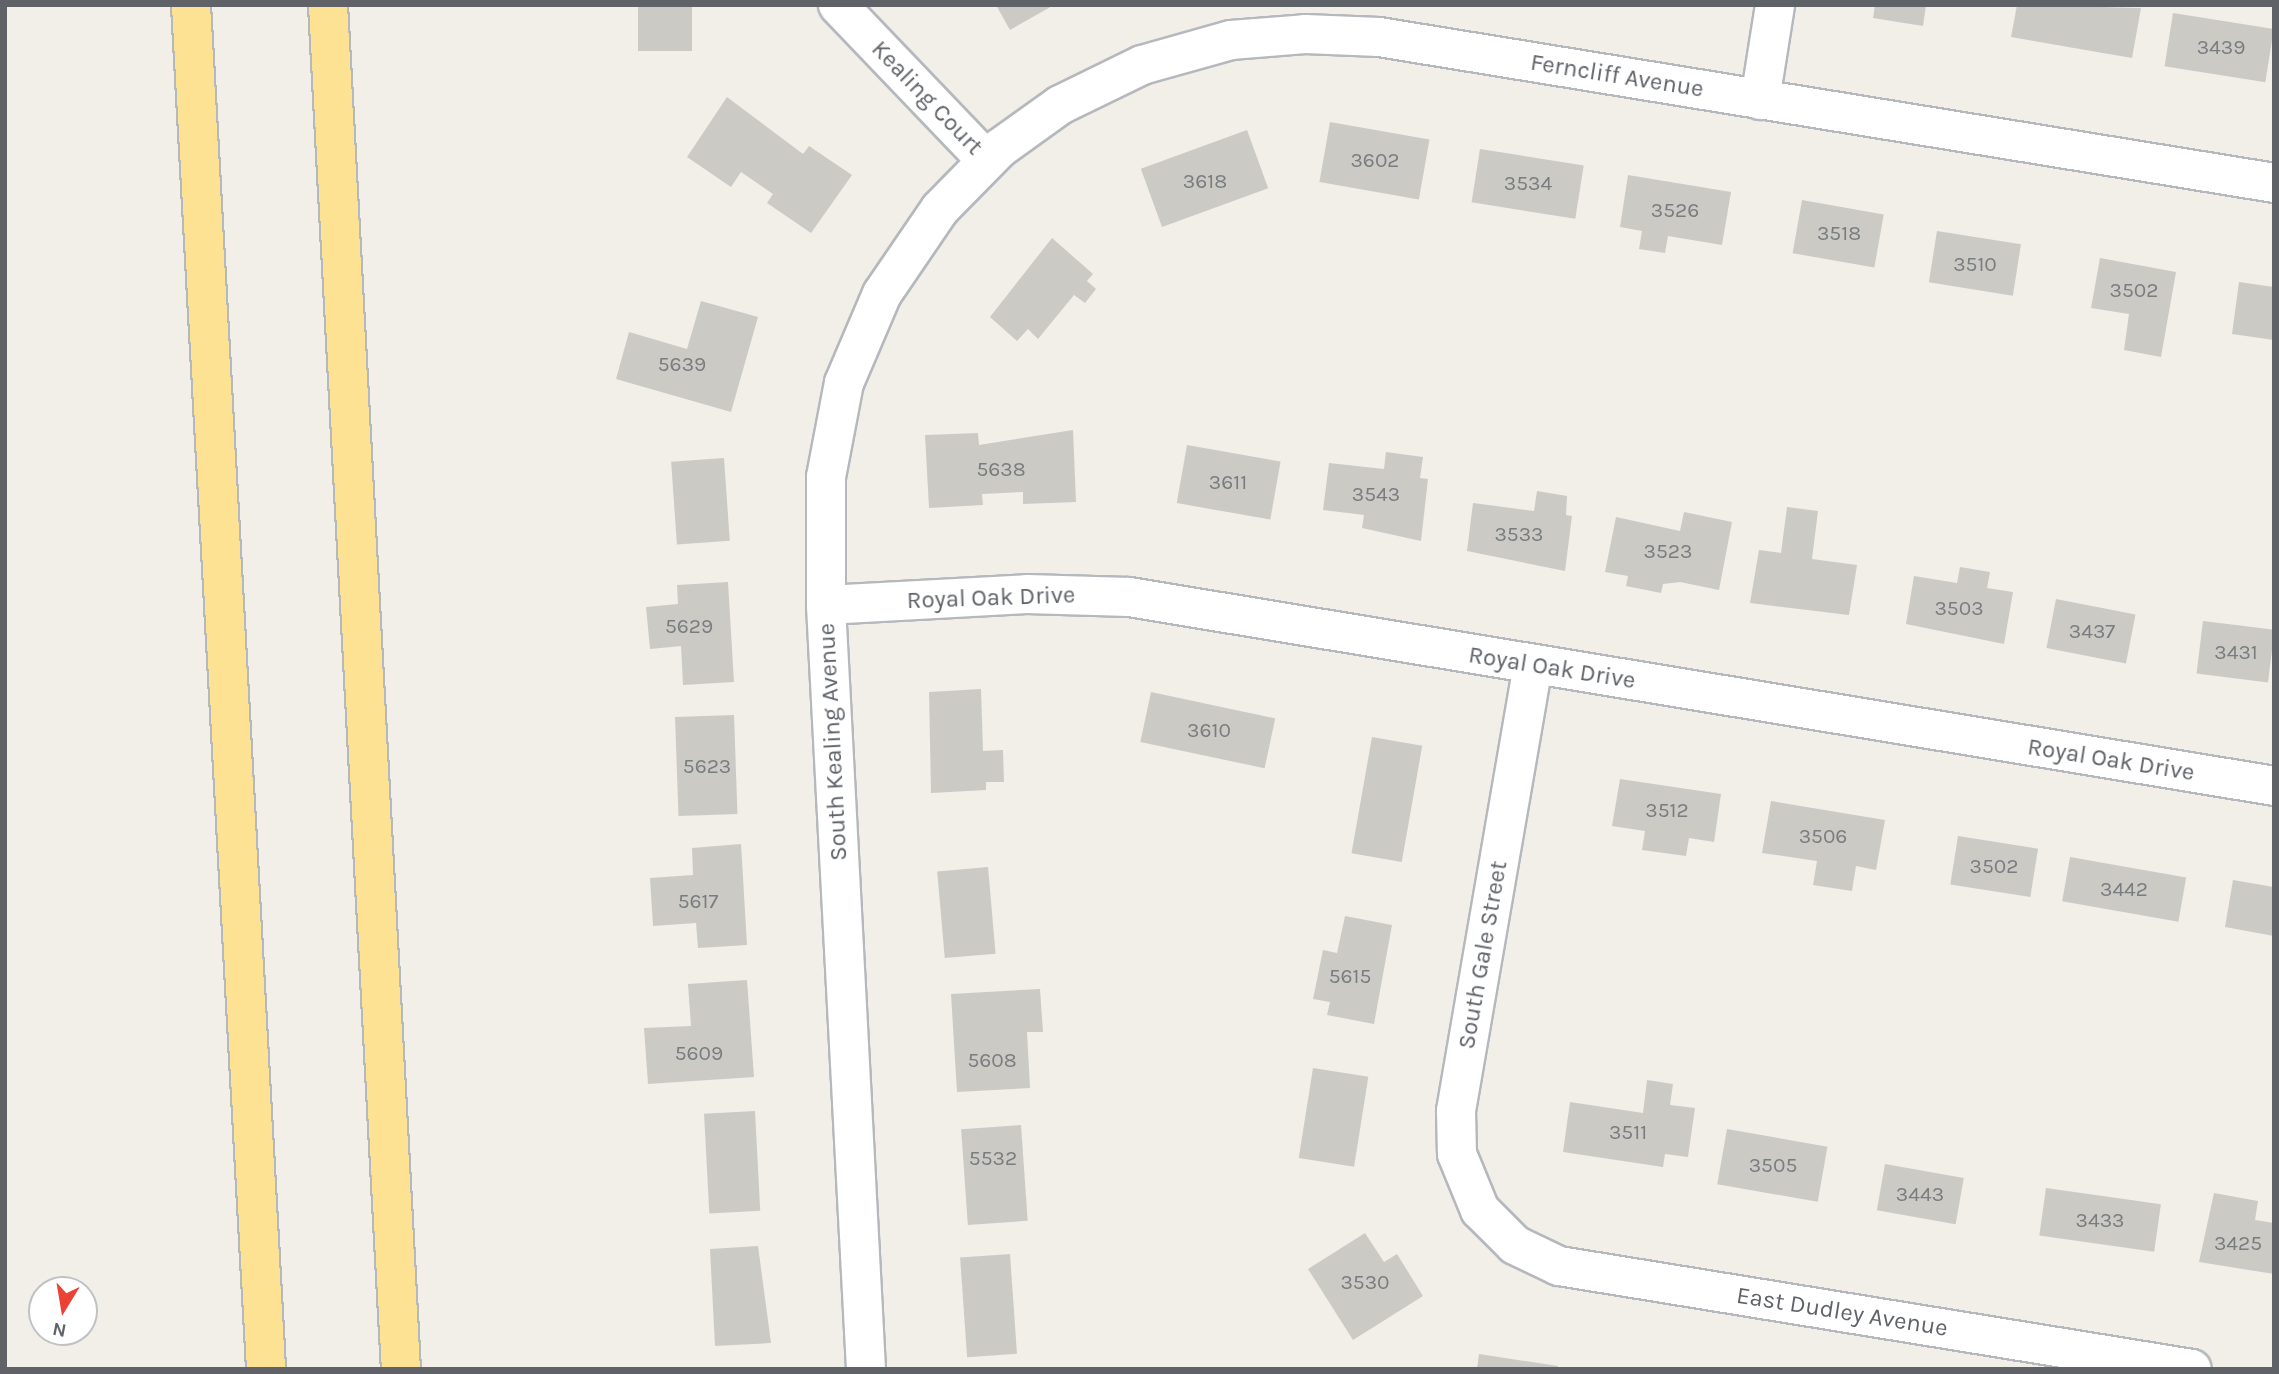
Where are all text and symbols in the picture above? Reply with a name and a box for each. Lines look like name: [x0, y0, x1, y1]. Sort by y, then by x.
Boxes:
house number: 3439: [2197, 34, 2245, 60]
street label: Kealing Court: [865, 35, 989, 161]
street label: Ferncliff Avenue: [1528, 48, 1706, 104]
house number: 3602: [1350, 147, 1400, 173]
house number: 3618: [1183, 168, 1227, 194]
house number: 3534: [1504, 170, 1552, 196]
house number: 3526: [1651, 197, 1699, 223]
house number: 3518: [1817, 220, 1861, 246]
house number: 3510: [1953, 251, 1997, 277]
house number: 3502: [2110, 277, 2158, 303]
house number: 5639: [658, 351, 706, 377]
house number: 5638: [976, 456, 1026, 482]
house number: 3611: [1209, 469, 1247, 495]
house number: 3543: [1352, 481, 1400, 507]
house number: 3533: [1494, 521, 1544, 547]
house number: 3523: [1644, 538, 1692, 564]
street label: Royal Oak Drive: [906, 581, 1076, 615]
house number: 3503: [1934, 595, 1984, 621]
house number: 5629: [665, 613, 713, 639]
house number: 3437: [2069, 618, 2115, 644]
street label: South Kealing Avenue: [812, 622, 854, 862]
house number: 3431: [2214, 639, 2258, 665]
street label: Royal Oak Drive: [1466, 641, 1638, 695]
house number: 3610: [1187, 717, 1231, 743]
street label: Royal Oak Drive: [2025, 733, 2197, 787]
house number: 5623: [683, 753, 731, 779]
house number: 3512: [1645, 797, 1689, 823]
house number: 3506: [1799, 823, 1847, 849]
house number: 3502: [1970, 853, 2018, 879]
street label: South Gale Street: [1452, 859, 1514, 1051]
house number: 3442: [2100, 876, 2148, 902]
house number: 5617: [678, 888, 718, 914]
house number: 5615: [1329, 963, 1371, 989]
house number: 5609: [675, 1040, 723, 1066]
house number: 5608: [967, 1047, 1017, 1073]
house number: 3511: [1609, 1119, 1647, 1145]
house number: 5532: [969, 1145, 1017, 1171]
house number: 3505: [1749, 1152, 1797, 1178]
house number: 3443: [1896, 1181, 1944, 1207]
house number: 3433: [2076, 1207, 2124, 1233]
house number: 3425: [2214, 1230, 2262, 1256]
house number: 3530: [1340, 1269, 1390, 1295]
north arrow: [28, 1276, 98, 1346]
street label: East Dudley Avenue: [1734, 1281, 1950, 1343]
text: N: [51, 1318, 68, 1342]

